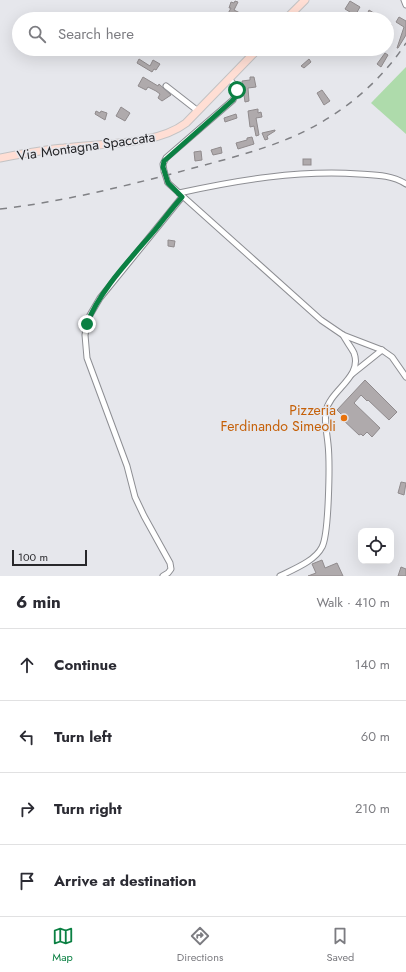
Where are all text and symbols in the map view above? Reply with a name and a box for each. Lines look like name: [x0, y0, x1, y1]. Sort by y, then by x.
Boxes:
search box: [12, 12, 394, 56]
icon: search: [26, 23, 48, 45]
text: Search here: [58, 23, 134, 45]
route start: [228, 81, 246, 99]
street label: Via Montagna Spaccata: [16, 126, 156, 166]
route end: [78, 315, 96, 333]
place label: Pizzeria Ferdinando Simeoli: [221, 400, 336, 436]
marker: Pizzeria Ferdinando Simeoli: [339, 413, 349, 423]
map controls: [358, 528, 394, 564]
button: locate: [358, 528, 394, 564]
scale bar: [12, 548, 87, 567]
text: 100 m: [18, 549, 48, 565]
text: 6 min: [16, 590, 61, 614]
text: Walk · 410 m: [316, 593, 390, 612]
icon: ahead: [16, 654, 38, 676]
text: Continue: [54, 654, 117, 676]
text: 140 m: [355, 655, 390, 674]
icon: left: [16, 726, 38, 748]
text: Turn left: [54, 726, 112, 748]
text: 60 m: [361, 727, 390, 746]
icon: right: [16, 798, 38, 820]
text: Turn right: [54, 798, 122, 820]
text: 210 m: [355, 799, 390, 818]
icon: arrive: [16, 870, 38, 892]
text: Arrive at destination: [54, 870, 196, 892]
tab: Map: [52, 925, 74, 965]
tab: Directions: [177, 925, 223, 965]
tab: Saved: [327, 925, 354, 965]

